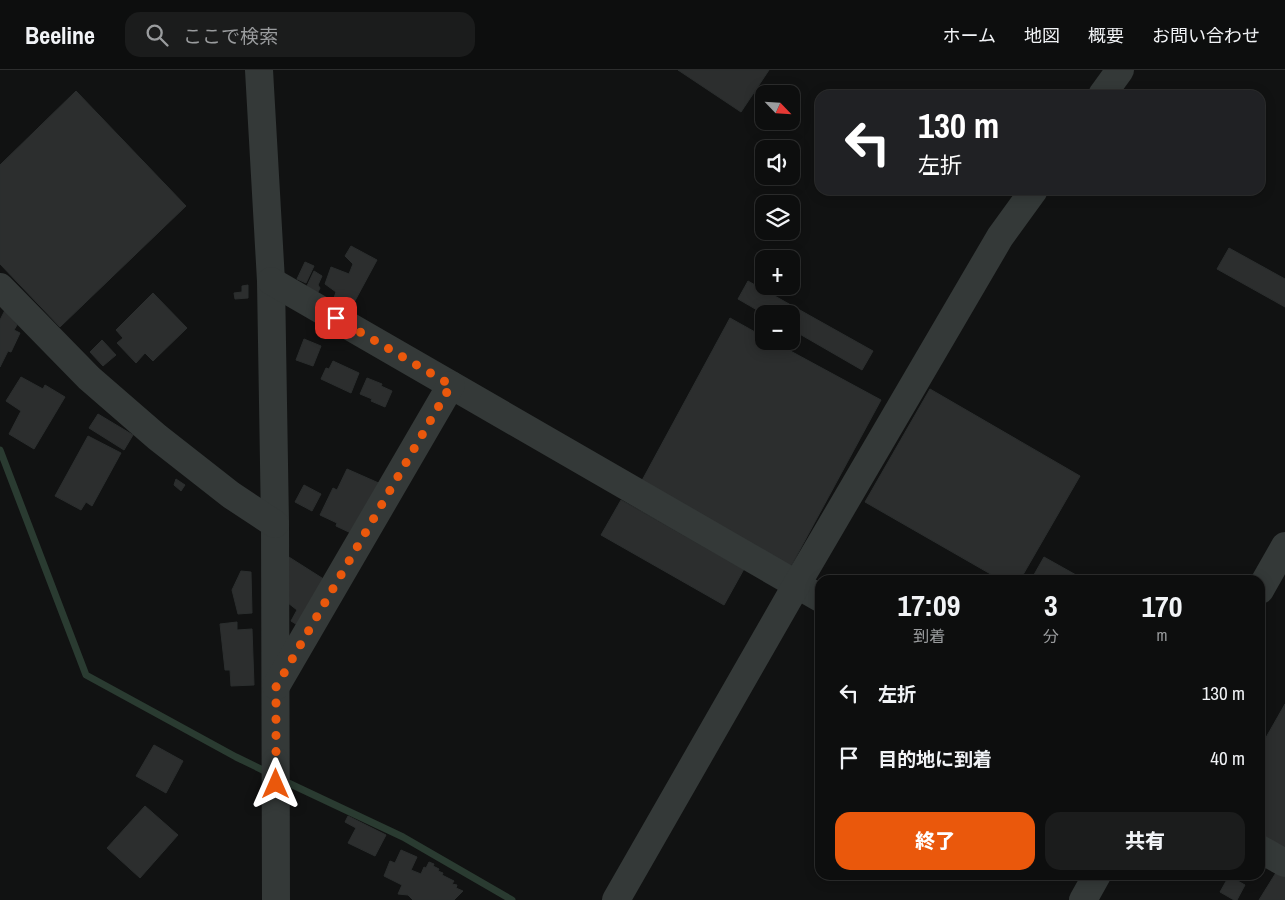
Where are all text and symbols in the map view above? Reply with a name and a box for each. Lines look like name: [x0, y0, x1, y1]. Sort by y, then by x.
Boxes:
search box: [125, 12, 475, 57]
text: Beeline: [25, 19, 95, 51]
icon: search: [143, 21, 171, 49]
text: ここで検索: [183, 23, 278, 49]
text: ホーム: [943, 23, 996, 48]
text: 地図: [1024, 23, 1060, 48]
text: 概要: [1088, 23, 1124, 48]
text: お問い合わせ: [1152, 23, 1260, 48]
north arrow: [755, 85, 800, 130]
map controls: [755, 85, 800, 350]
text: 130 m: [918, 102, 999, 149]
icon: left: [835, 110, 900, 175]
button: sound: [755, 140, 800, 185]
text: 左折: [918, 150, 962, 180]
button: layers: [755, 195, 800, 240]
button: +: [755, 250, 800, 295]
pin: [315, 297, 357, 339]
icon: arrive: [322, 304, 350, 332]
button: −: [755, 305, 800, 350]
text: 17:09: [898, 585, 960, 625]
text: 3: [1044, 585, 1058, 625]
text: 170: [1141, 586, 1182, 626]
text: m: [1156, 624, 1167, 646]
text: 到着: [913, 625, 945, 647]
text: 分: [1043, 625, 1059, 647]
icon: left: [835, 679, 863, 707]
text: 130 m: [1202, 680, 1245, 706]
text: 左折: [878, 681, 916, 707]
icon: arrive: [835, 744, 863, 772]
text: 40 m: [1210, 745, 1245, 771]
text: 目的地に到着: [878, 746, 992, 772]
position arrow: [249, 757, 301, 809]
button: 終了: [835, 812, 1035, 870]
button: 共有: [1045, 812, 1245, 870]

